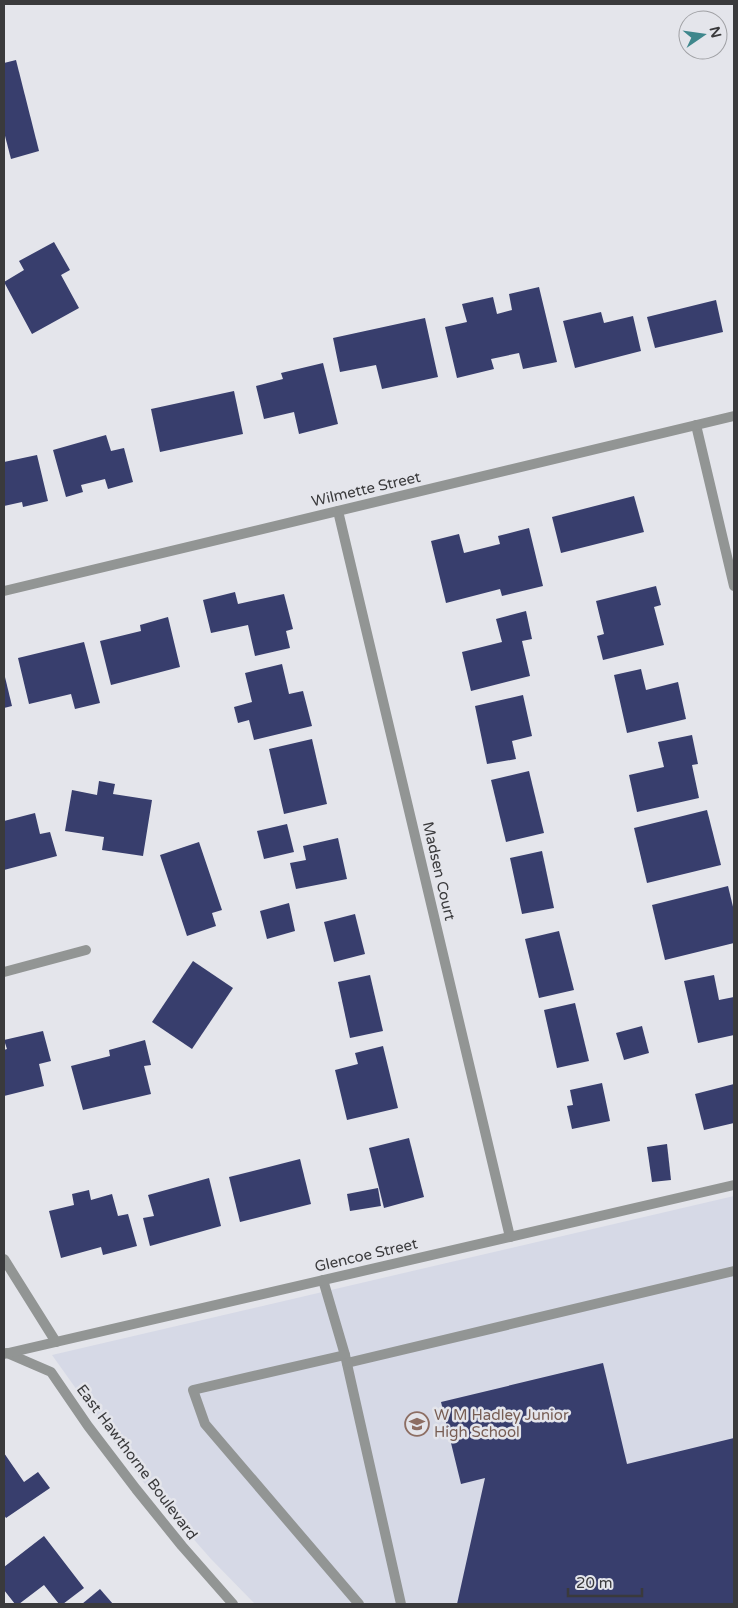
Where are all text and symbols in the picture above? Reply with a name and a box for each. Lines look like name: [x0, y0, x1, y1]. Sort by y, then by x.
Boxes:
north arrow: [678, 10, 728, 60]
text: N: [706, 25, 725, 40]
street label: Wilmette Street: [310, 468, 423, 510]
street label: Madsen Court: [419, 820, 459, 923]
street label: Glencoe Street: [313, 1234, 419, 1276]
street label: East Hawthorne Boulevard: [73, 1381, 201, 1543]
place label: W M Hadley Junior High School: [434, 1406, 569, 1441]
school or university icon: W M Hadley Junior High School: [404, 1411, 430, 1437]
scale bar: [568, 1566, 642, 1598]
text: 20 m: [576, 1574, 613, 1592]

